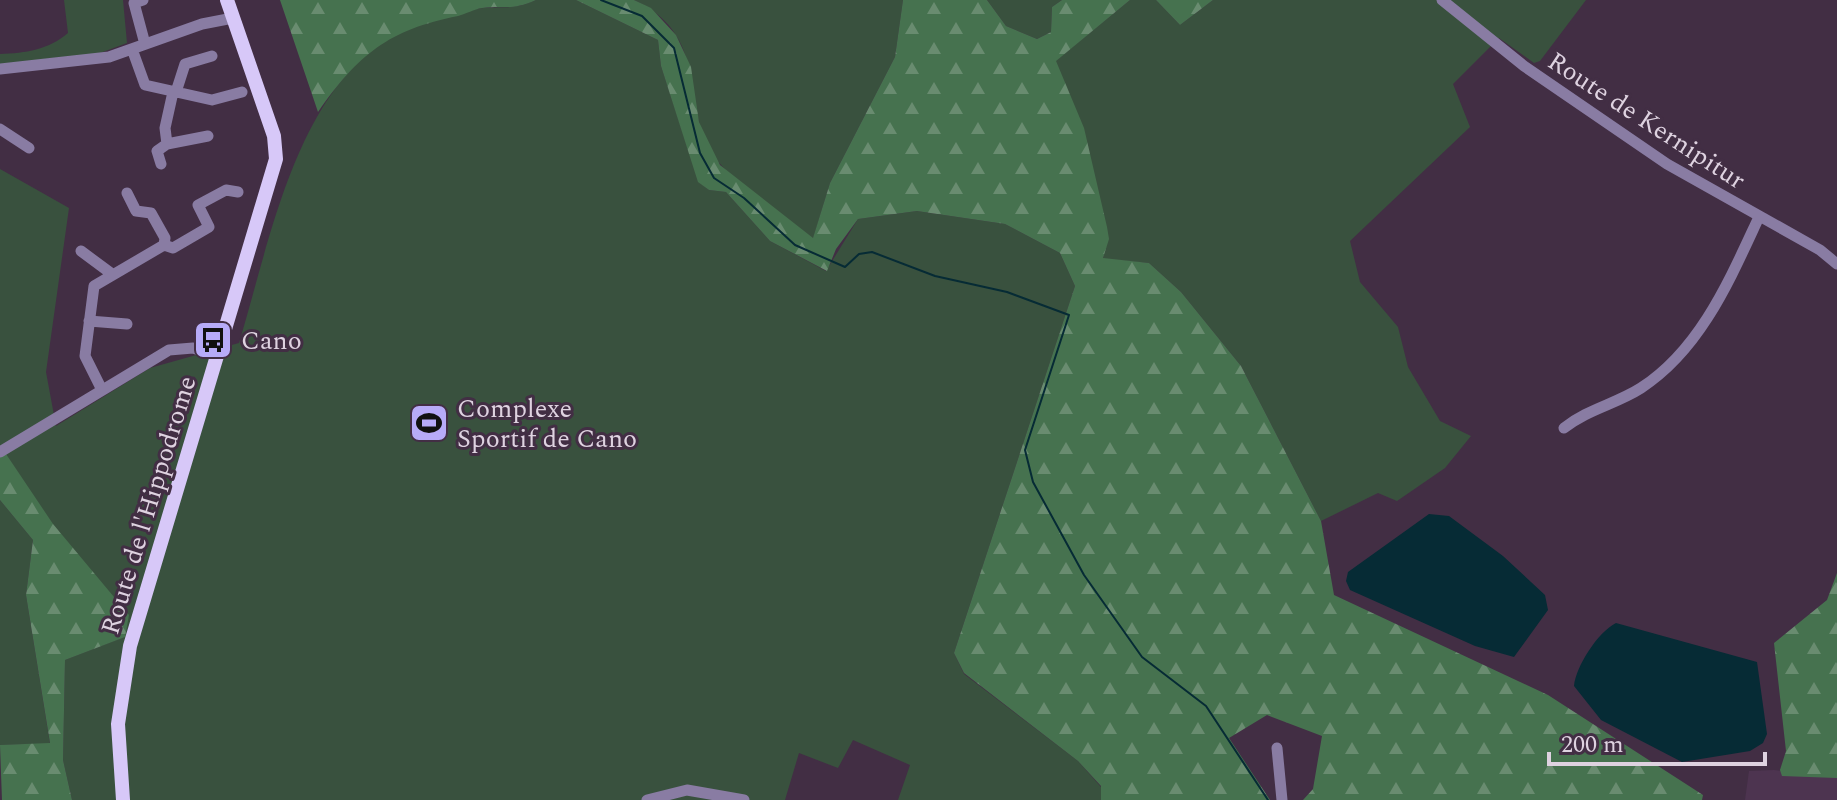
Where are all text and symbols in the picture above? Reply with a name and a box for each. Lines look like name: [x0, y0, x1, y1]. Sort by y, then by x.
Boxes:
street label: Route de Kernipitur: [1540, 42, 1753, 200]
bus stop icon: Cano: [192, 319, 234, 361]
place label: Cano: [241, 321, 302, 361]
street label: Route de l'Hippodrome: [91, 371, 207, 640]
place label: Complexe Sportif de Cano: [457, 389, 637, 459]
sports icon: Complexe Sportif de Cano: [408, 402, 450, 444]
scale bar: [1549, 716, 1765, 766]
text: 200 m: [1561, 727, 1624, 763]

